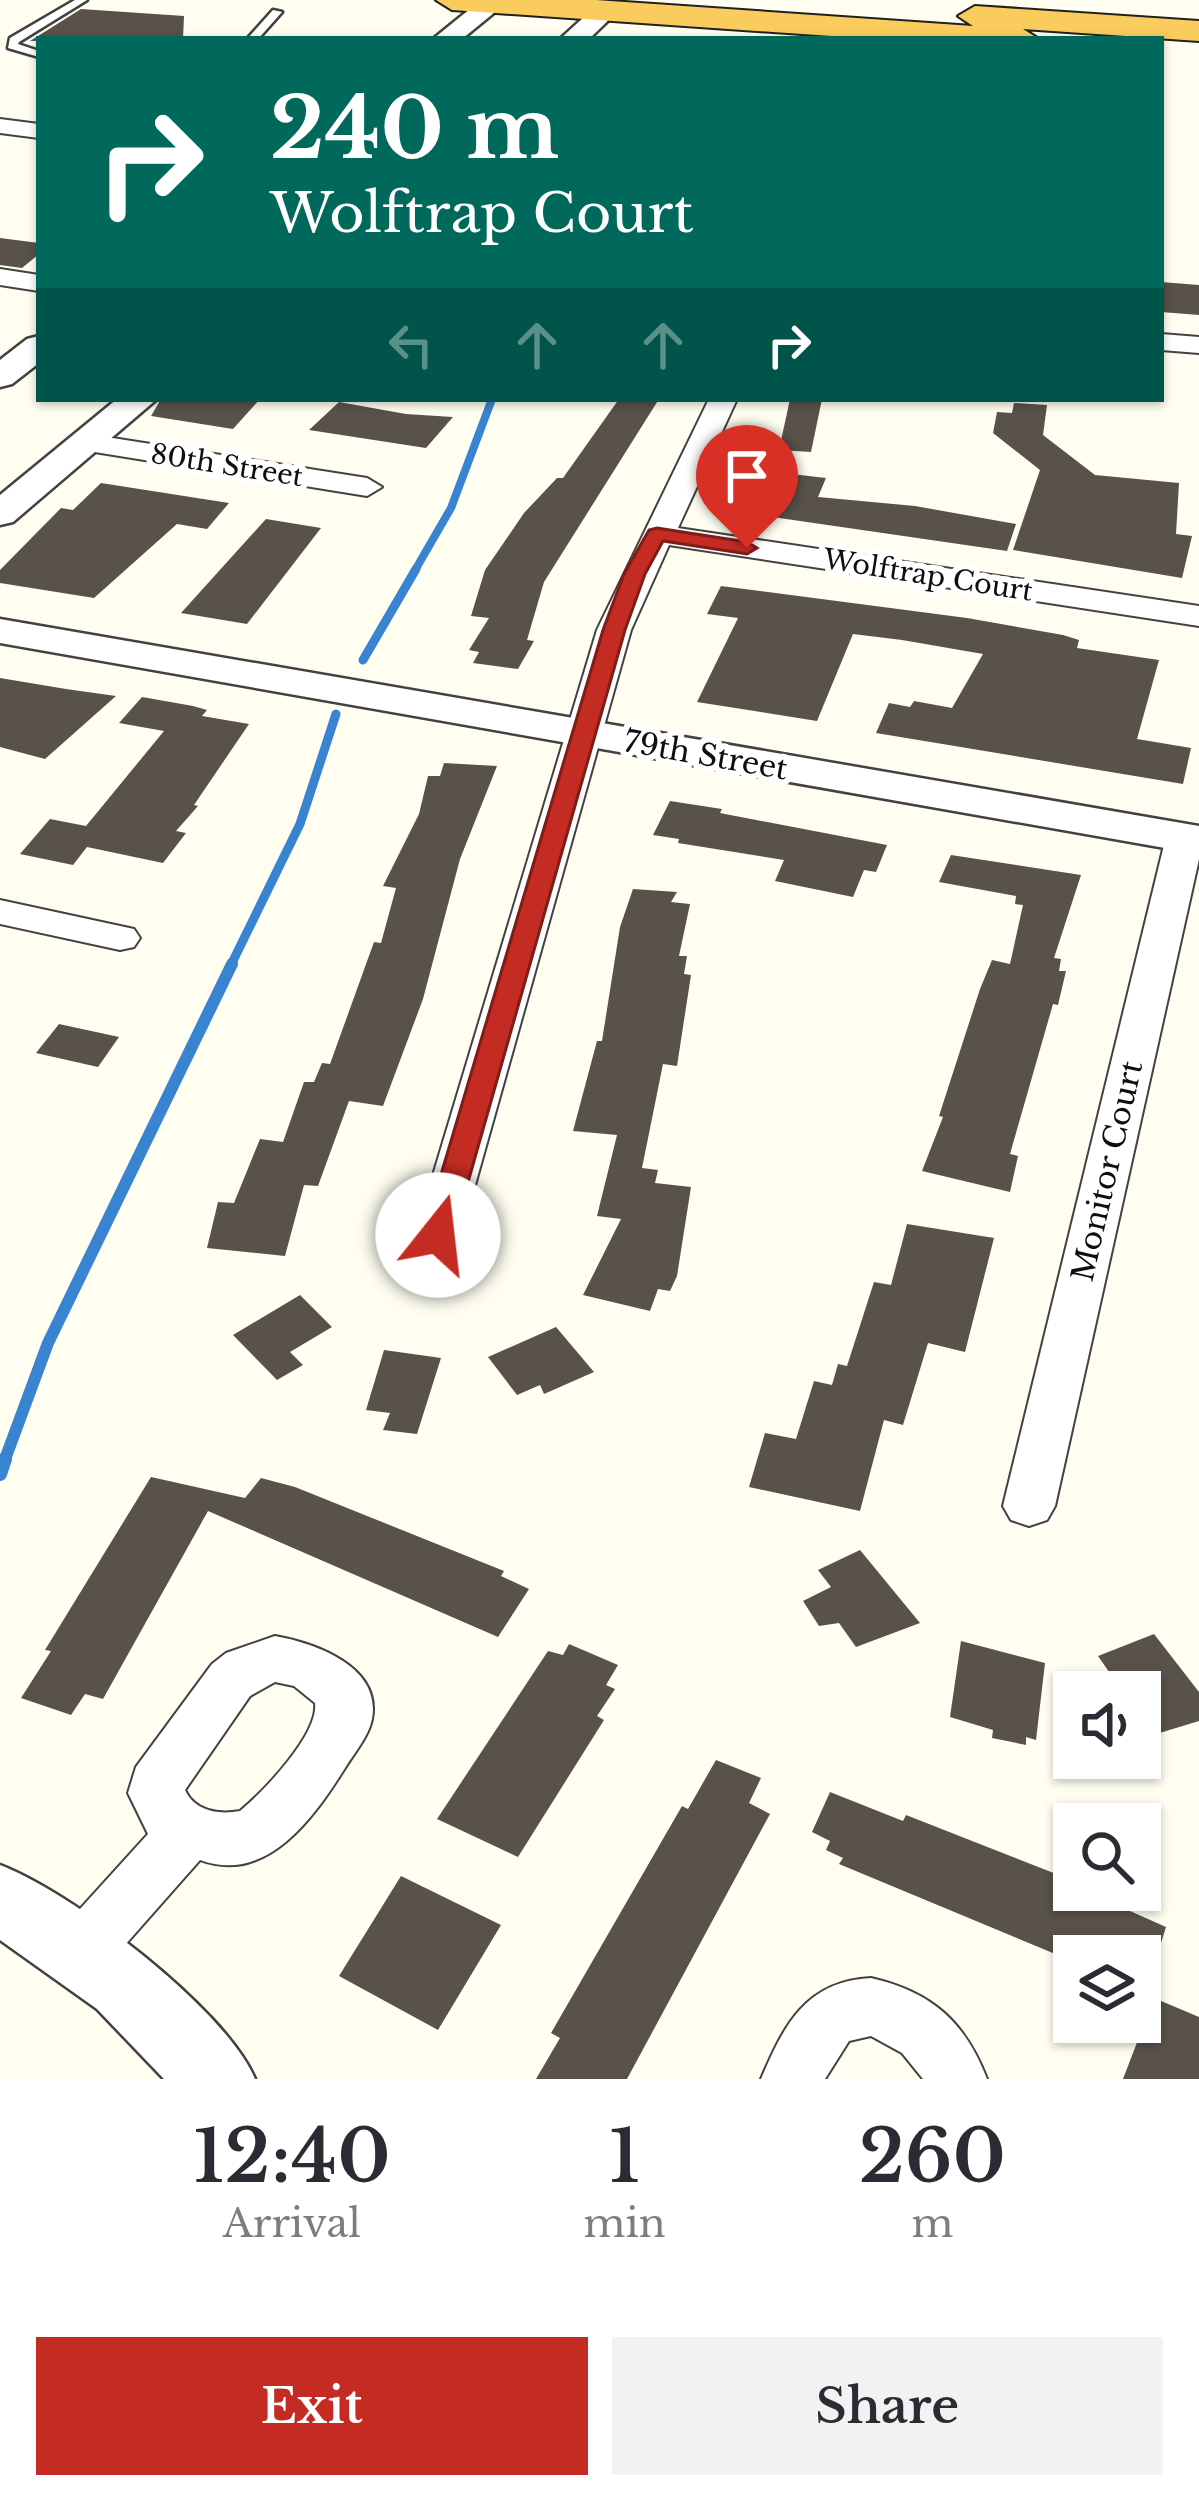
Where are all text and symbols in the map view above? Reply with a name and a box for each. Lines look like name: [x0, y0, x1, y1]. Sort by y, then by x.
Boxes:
text: 240 m: [270, 77, 559, 181]
icon: right: [72, 84, 228, 240]
text: Wolftrap Court: [270, 180, 694, 247]
icon: left: [378, 312, 444, 378]
icon: ahead: [504, 312, 570, 378]
icon: ahead: [630, 312, 696, 378]
icon: right: [756, 312, 822, 378]
pin: [696, 425, 798, 548]
street label: 80th Street: [149, 437, 305, 493]
icon: arrive: [714, 443, 780, 509]
street label: Wolftrap Court: [820, 542, 1035, 608]
street label: 79th Street: [621, 722, 791, 788]
street label: Monitor Court: [1064, 1057, 1150, 1285]
position arrow: [375, 1172, 501, 1298]
map controls: [1053, 1671, 1161, 2043]
button: sound: [1053, 1671, 1161, 1779]
button: search: [1053, 1803, 1161, 1911]
button: layers: [1053, 1935, 1161, 2043]
text: 12:40: [193, 2112, 391, 2201]
text: 1: [609, 2112, 640, 2201]
text: 260: [859, 2112, 1006, 2201]
text: Arrival: [223, 2199, 361, 2248]
text: min: [584, 2199, 666, 2248]
text: m: [911, 2199, 953, 2248]
button: Exit: [36, 2337, 588, 2475]
button: Share: [612, 2337, 1163, 2475]

